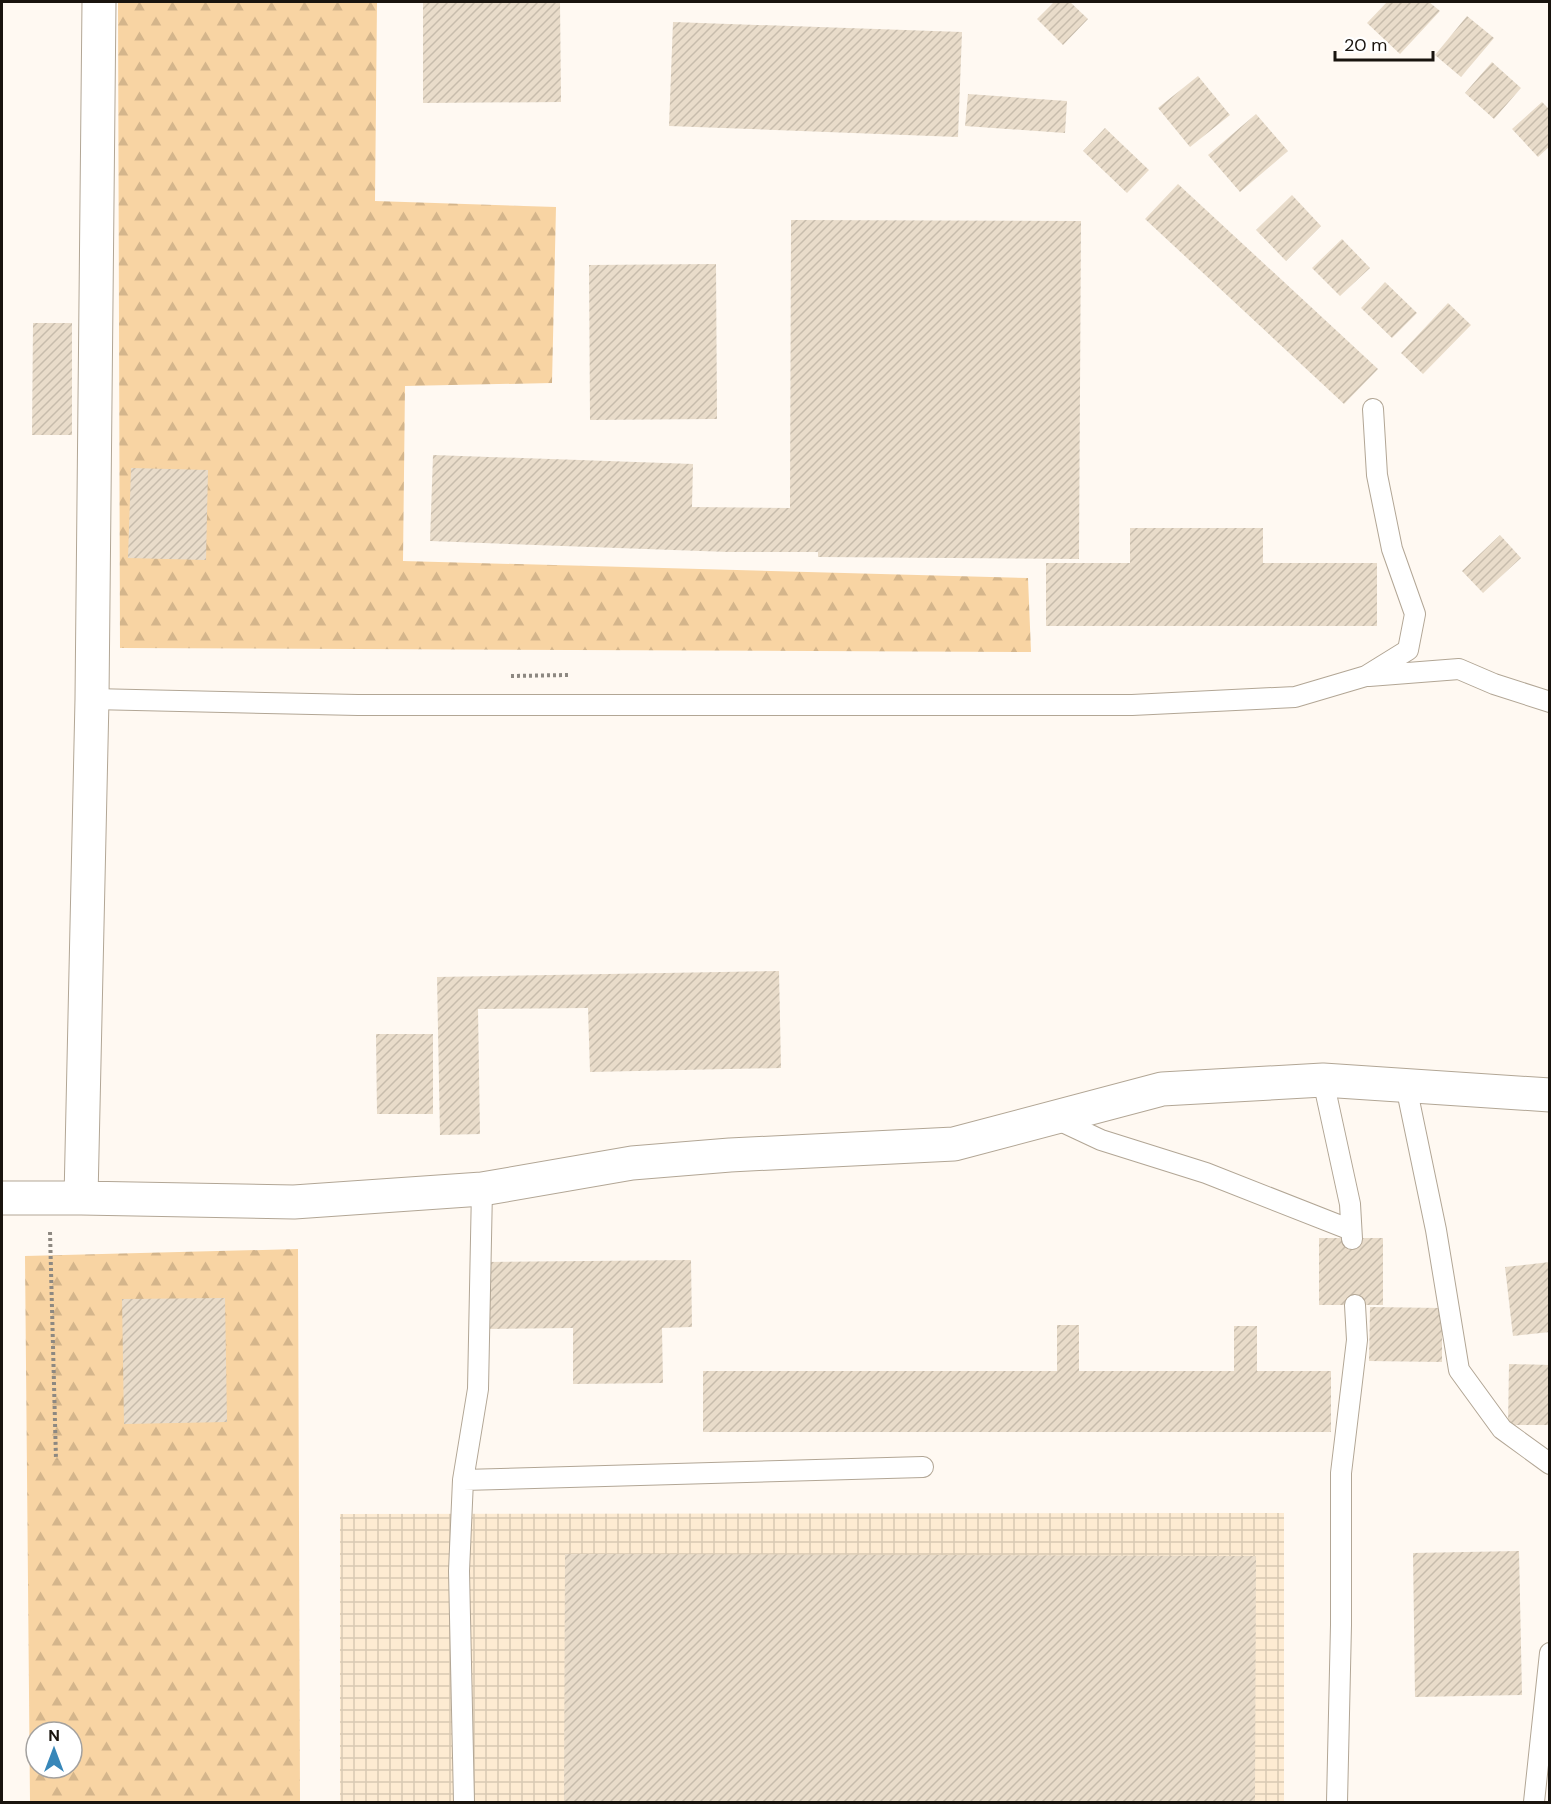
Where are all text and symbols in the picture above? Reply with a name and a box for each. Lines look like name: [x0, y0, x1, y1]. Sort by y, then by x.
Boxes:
scale bar: [1335, 24, 1432, 62]
text: 20 m: [1344, 33, 1387, 57]
north arrow: [24, 1720, 84, 1780]
text: N: [48, 1725, 60, 1746]

